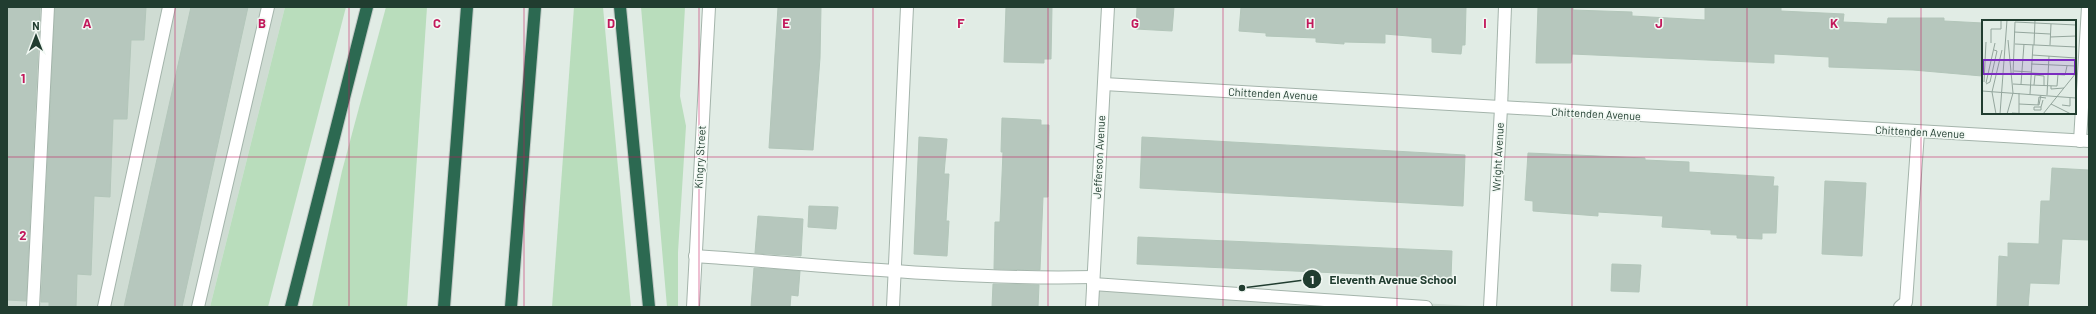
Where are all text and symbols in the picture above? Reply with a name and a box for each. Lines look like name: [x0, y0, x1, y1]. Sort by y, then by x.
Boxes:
text: A: [83, 15, 92, 31]
text: B: [258, 15, 266, 31]
text: C: [433, 15, 441, 31]
text: D: [607, 15, 615, 31]
text: E: [782, 15, 790, 31]
text: F: [957, 15, 965, 31]
text: G: [1131, 15, 1139, 31]
text: H: [1306, 15, 1314, 31]
text: I: [1483, 15, 1487, 31]
text: J: [1655, 15, 1663, 31]
text: K: [1830, 15, 1838, 31]
north arrow: [16, 16, 56, 56]
text: N: [32, 19, 40, 32]
inset map: [1982, 20, 2076, 114]
text: 1: [21, 70, 25, 86]
street label: Chittenden Avenue: [1228, 85, 1318, 102]
street label: Chittenden Avenue: [1551, 105, 1641, 122]
street label: Jefferson Avenue: [1090, 115, 1107, 199]
street label: Wright Avenue: [1489, 122, 1506, 192]
street label: Chittenden Avenue: [1875, 123, 1965, 140]
street label: Kingry Street: [691, 125, 708, 189]
text: 2: [19, 227, 27, 243]
callout: Eleventh Avenue School: [1302, 267, 1465, 291]
text: 1: [1310, 272, 1314, 286]
text: Eleventh Avenue School: [1330, 272, 1457, 286]

